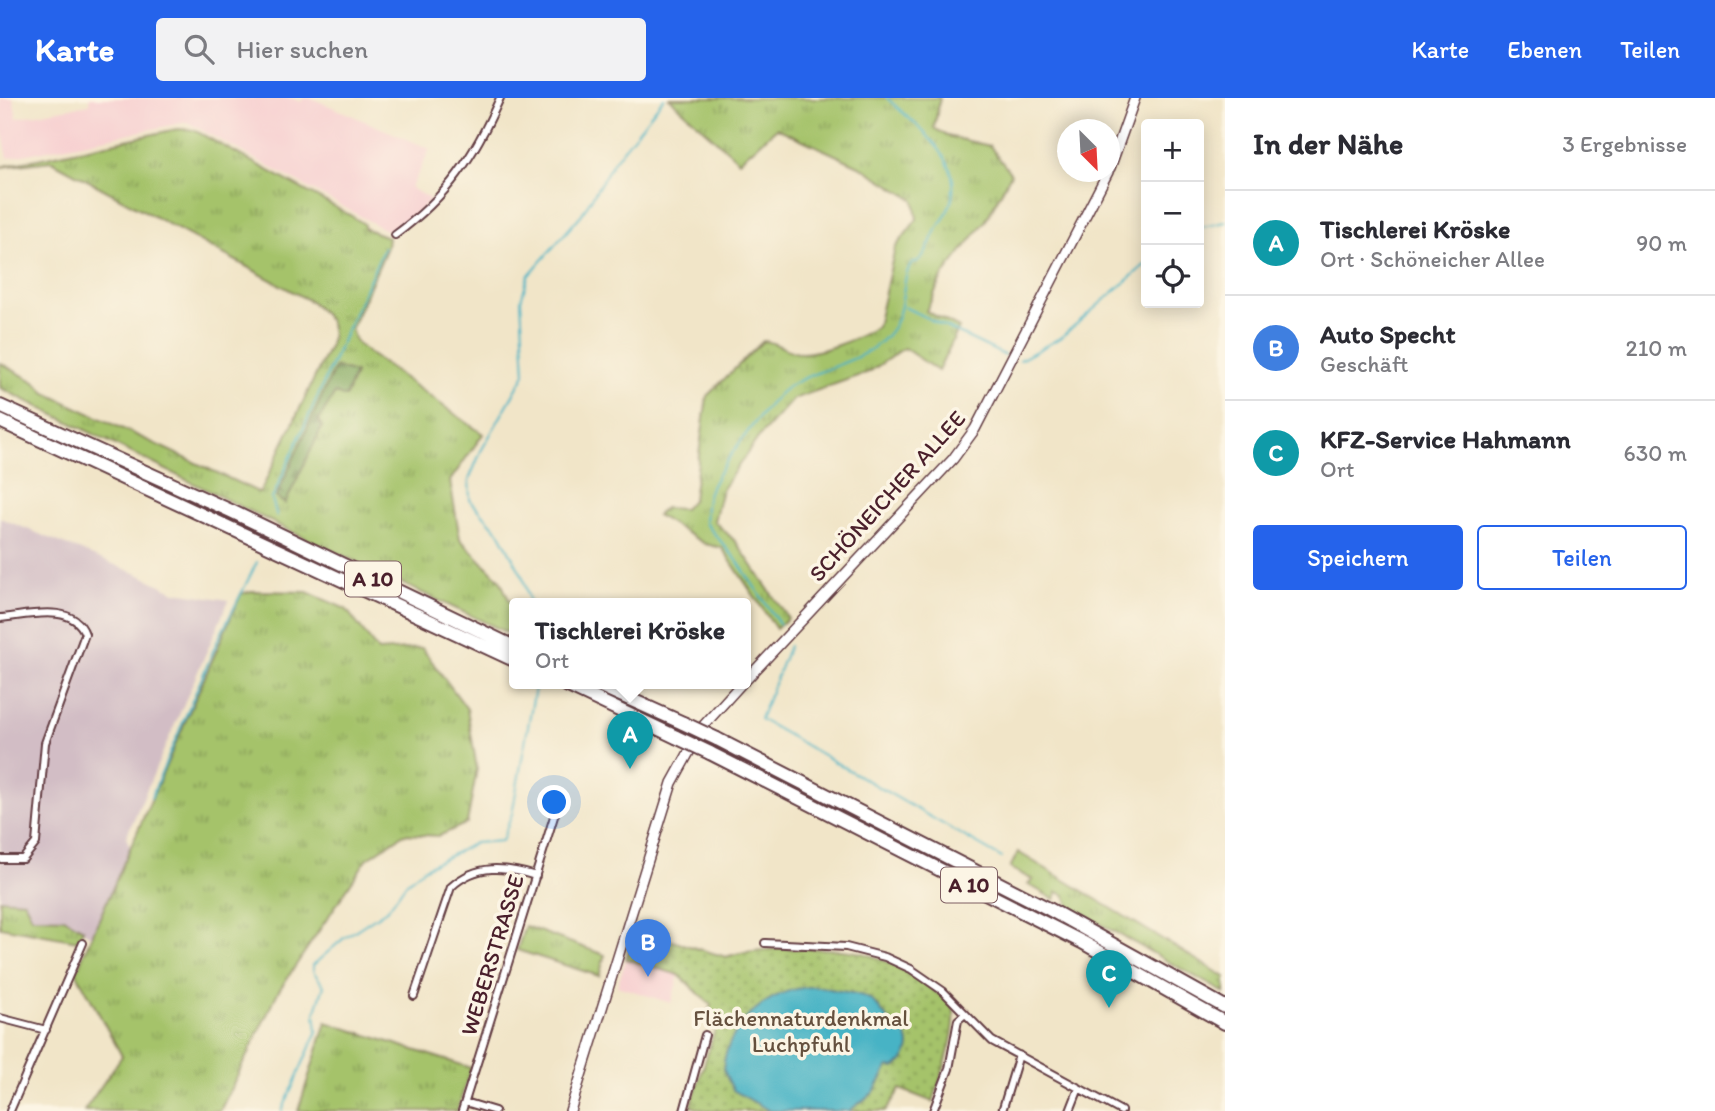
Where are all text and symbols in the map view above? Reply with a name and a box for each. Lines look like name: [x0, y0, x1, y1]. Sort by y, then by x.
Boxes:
search box: [156, 18, 646, 81]
text: Karte: [35, 30, 114, 69]
icon: search: [180, 30, 218, 68]
text: Hier suchen: [236, 33, 368, 65]
text: Karte: [1411, 35, 1469, 64]
text: Ebenen: [1507, 35, 1582, 64]
text: Teilen: [1620, 35, 1680, 64]
north arrow: [1057, 119, 1120, 182]
map controls: [1141, 119, 1204, 308]
button: +: [1141, 119, 1204, 182]
text: In der Nähe: [1253, 125, 1403, 162]
text: 3 Ergebnisse: [1562, 130, 1687, 158]
button: −: [1141, 182, 1204, 245]
text: Tischlerei Kröske: [1320, 213, 1511, 245]
text: A: [1269, 229, 1283, 257]
text: 90 m: [1636, 229, 1687, 257]
button: locate: [1141, 245, 1204, 308]
text: Ort · Schöneicher Allee: [1320, 245, 1545, 273]
text: Auto Specht: [1320, 318, 1456, 350]
text: B: [1269, 334, 1283, 362]
text: 210 m: [1626, 334, 1687, 362]
text: Geschäft: [1320, 350, 1409, 378]
street label: SCHÖNEICHER ALLEE: [803, 404, 971, 587]
text: KFZ-Service Hahmann: [1320, 423, 1571, 455]
text: C: [1269, 439, 1283, 467]
text: 630 m: [1624, 439, 1687, 467]
text: Ort: [1320, 455, 1354, 483]
button: Speichern: [1253, 525, 1463, 590]
button: Teilen: [1477, 525, 1687, 590]
road number: A 10: [345, 561, 401, 596]
popup: [509, 598, 751, 689]
text: Tischlerei Kröske: [535, 614, 725, 646]
text: Ort: [535, 646, 569, 674]
pin: A: [607, 711, 653, 769]
your location: [537, 785, 571, 819]
road number: A 10: [941, 868, 997, 902]
street label: WEBERSTRASSE: [454, 871, 530, 1039]
pin: B: [625, 919, 671, 977]
pin: C: [1086, 950, 1132, 1008]
park label: Flächennaturdenkmal Luchpfuhl: [693, 1004, 909, 1058]

